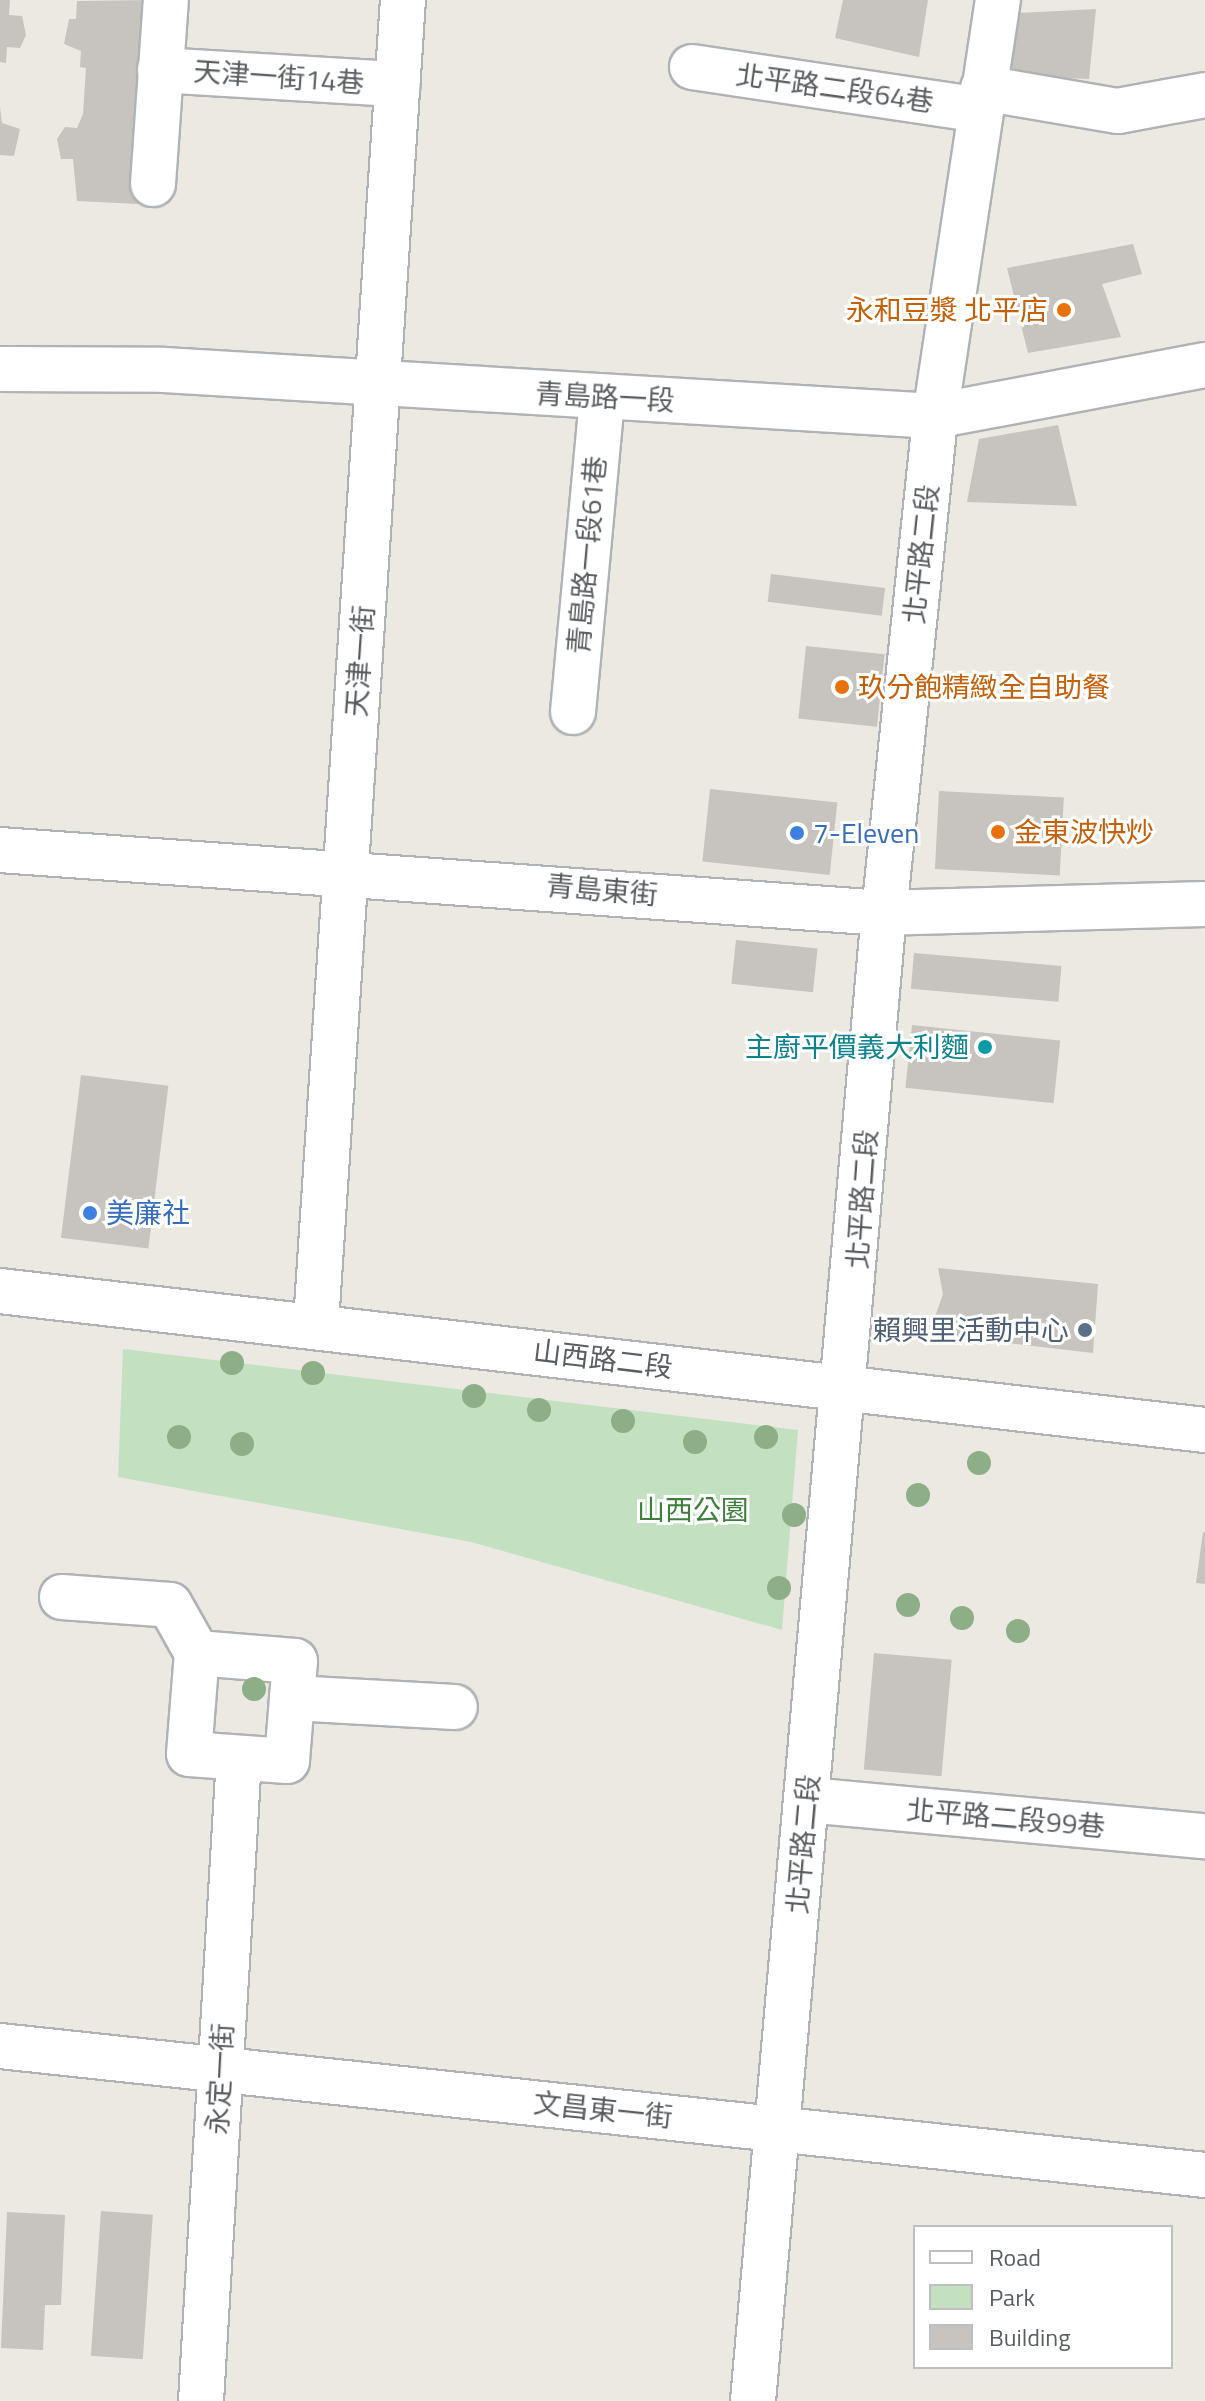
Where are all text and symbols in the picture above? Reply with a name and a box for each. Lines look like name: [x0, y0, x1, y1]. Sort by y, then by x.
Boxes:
street label: 天津一街14巷: [192, 54, 366, 100]
street label: 北平路二段64巷: [734, 57, 936, 119]
place label: 永和豆漿 北平店: [846, 293, 1048, 327]
marker: 永和豆漿 北平店: [1055, 301, 1073, 319]
street label: 青島路一段: [534, 377, 676, 417]
street label: 青島路一段61巷: [562, 454, 612, 656]
street label: 北平路二段: [897, 483, 945, 625]
street label: 天津一街: [339, 604, 381, 718]
place label: 玖分飽精緻全自助餐: [858, 670, 1110, 704]
marker: 玖分飽精緻全自助餐: [833, 678, 851, 696]
place label: 金東波快炒: [1014, 815, 1154, 849]
place label: 7-Eleven: [813, 816, 919, 850]
marker: 金東波快炒: [989, 823, 1007, 841]
marker: 7-Eleven: [788, 824, 806, 842]
street label: 青島東街: [545, 868, 659, 912]
place label: 主廚平價義大利麵: [745, 1030, 969, 1064]
marker: 主廚平價義大利麵: [976, 1038, 994, 1056]
street label: 北平路二段: [840, 1128, 884, 1270]
place label: 美廉社: [106, 1196, 190, 1230]
marker: 美廉社: [81, 1204, 99, 1222]
place label: 賴興里活動中心: [873, 1313, 1069, 1347]
marker: 賴興里活動中心: [1076, 1321, 1094, 1339]
street label: 山西路二段: [531, 1334, 675, 1384]
park label: 山西公園: [637, 1493, 749, 1527]
street label: 北平路二段: [780, 1773, 826, 1915]
street label: 北平路二段99巷: [905, 1793, 1107, 1843]
street label: 永定一街: [200, 2022, 240, 2136]
street label: 文昌東一街: [532, 2086, 674, 2134]
legend: [913, 2225, 1173, 2369]
text: Road: [989, 2239, 1041, 2275]
text: Park: [989, 2279, 1035, 2315]
text: Building: [989, 2319, 1071, 2355]

